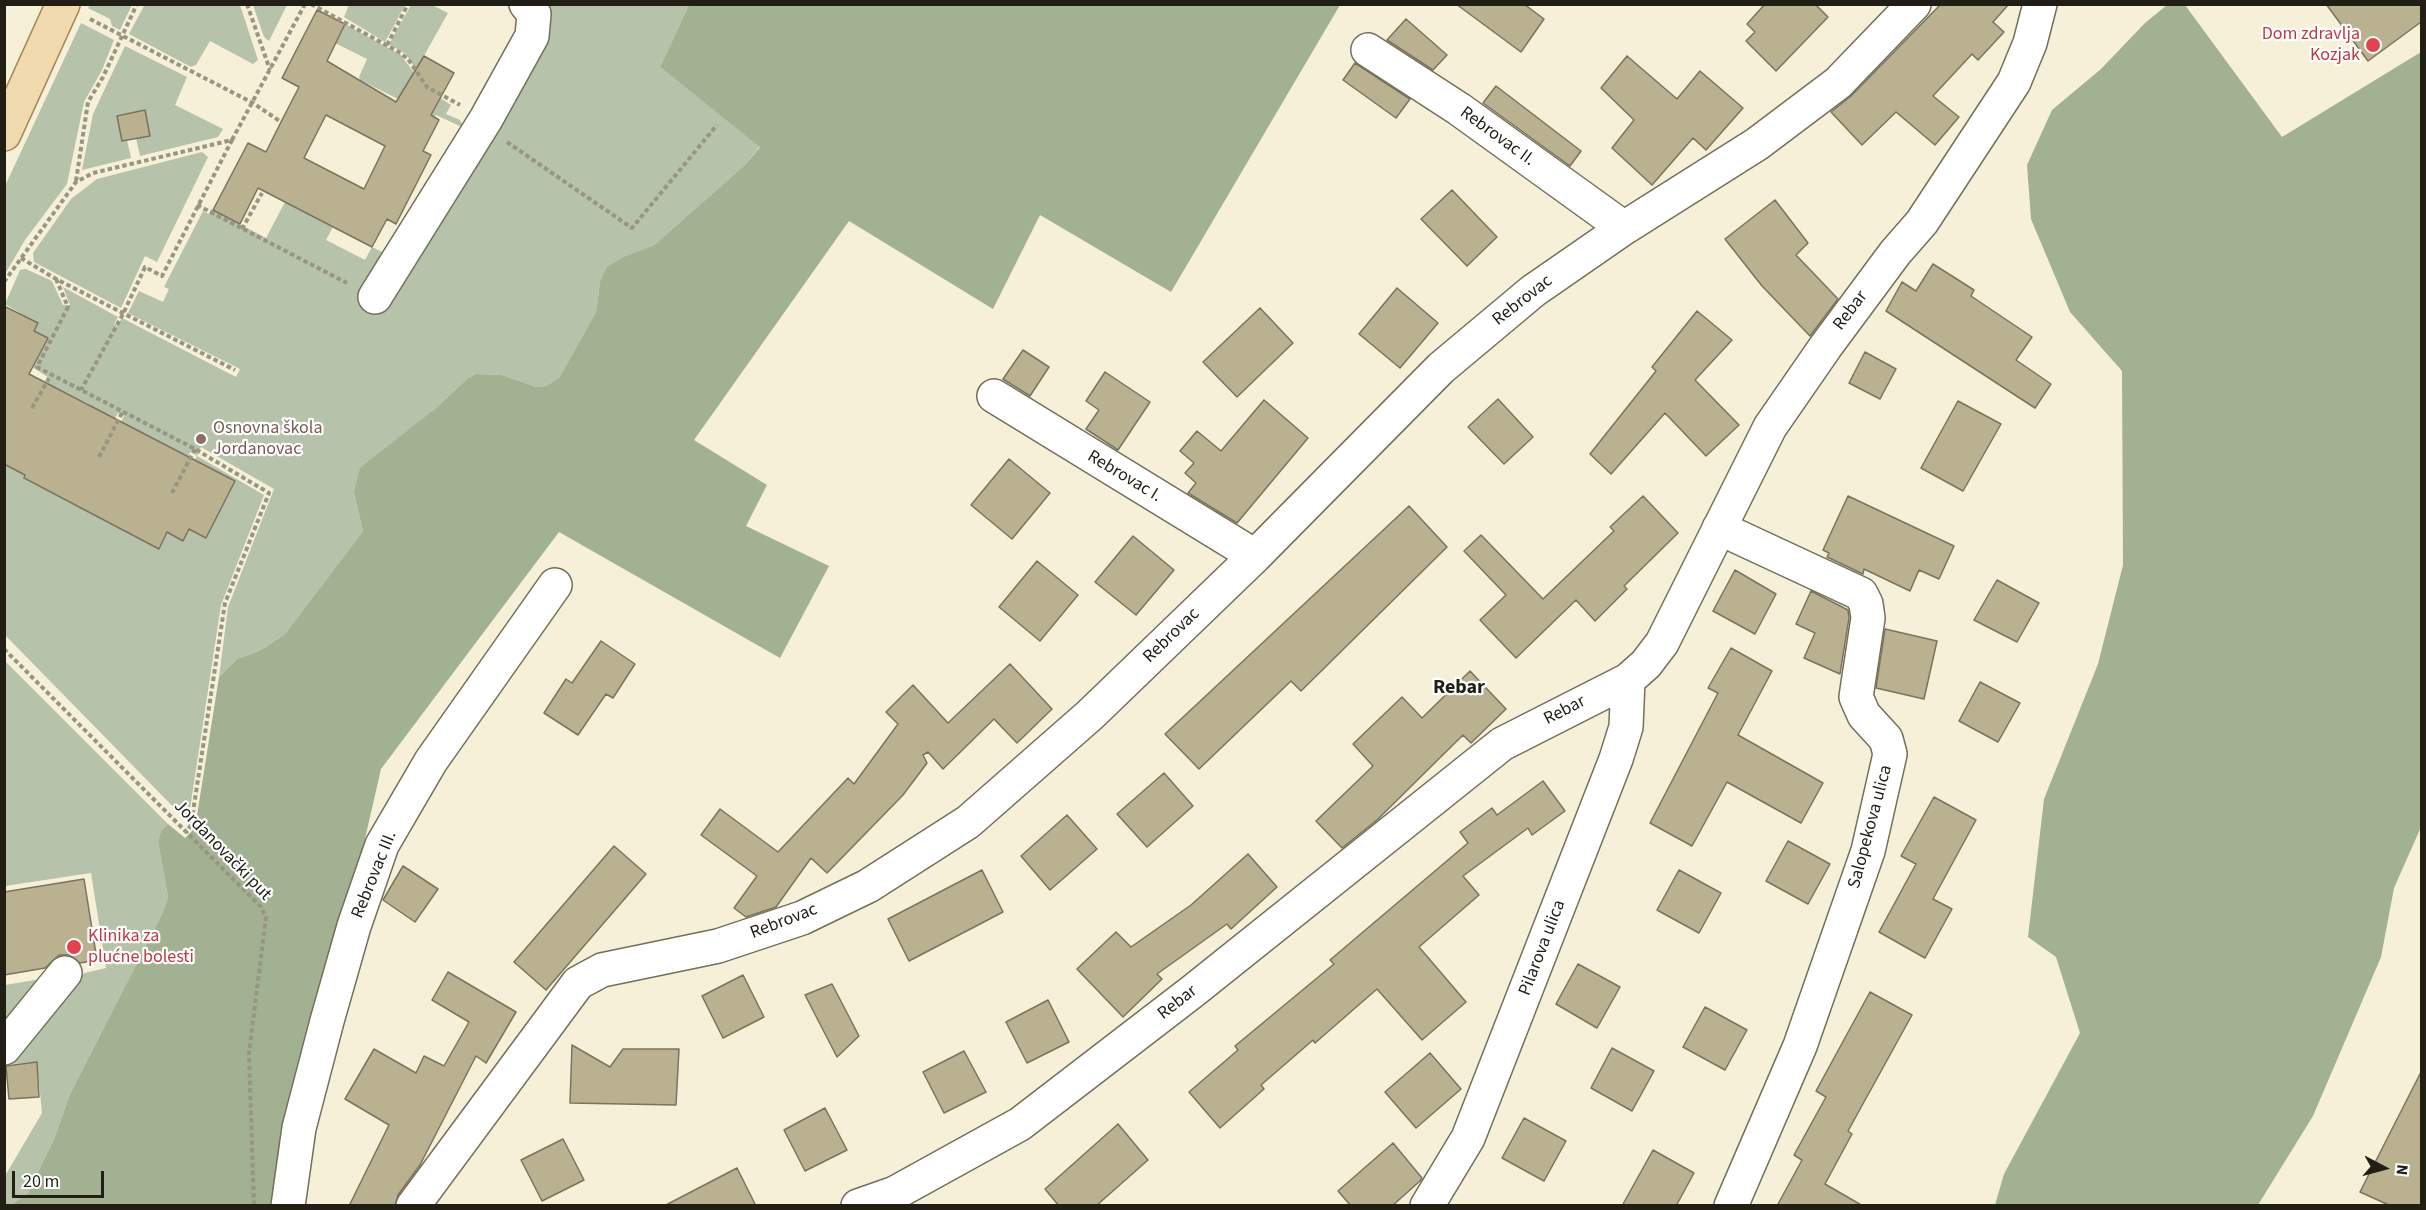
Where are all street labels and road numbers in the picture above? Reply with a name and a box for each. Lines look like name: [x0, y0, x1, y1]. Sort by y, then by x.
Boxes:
street label: Rebrovac II.: [1455, 103, 1539, 171]
street label: Rebrovac: [1489, 271, 1557, 331]
street label: Rebar: [1829, 287, 1873, 335]
street label: Rebrovac I.: [1083, 446, 1165, 508]
street label: Rebrovac: [1139, 604, 1205, 668]
street label: Rebar: [1540, 691, 1590, 731]
street label: Salopekova ulica: [1844, 763, 1898, 891]
street label: Jordanovački put: [169, 796, 275, 906]
street label: Rebrovac III.: [348, 828, 402, 922]
street label: Pilarova ulica: [1515, 897, 1571, 999]
street label: Rebrovac: [747, 899, 821, 945]
street label: Rebar: [1154, 981, 1202, 1025]

